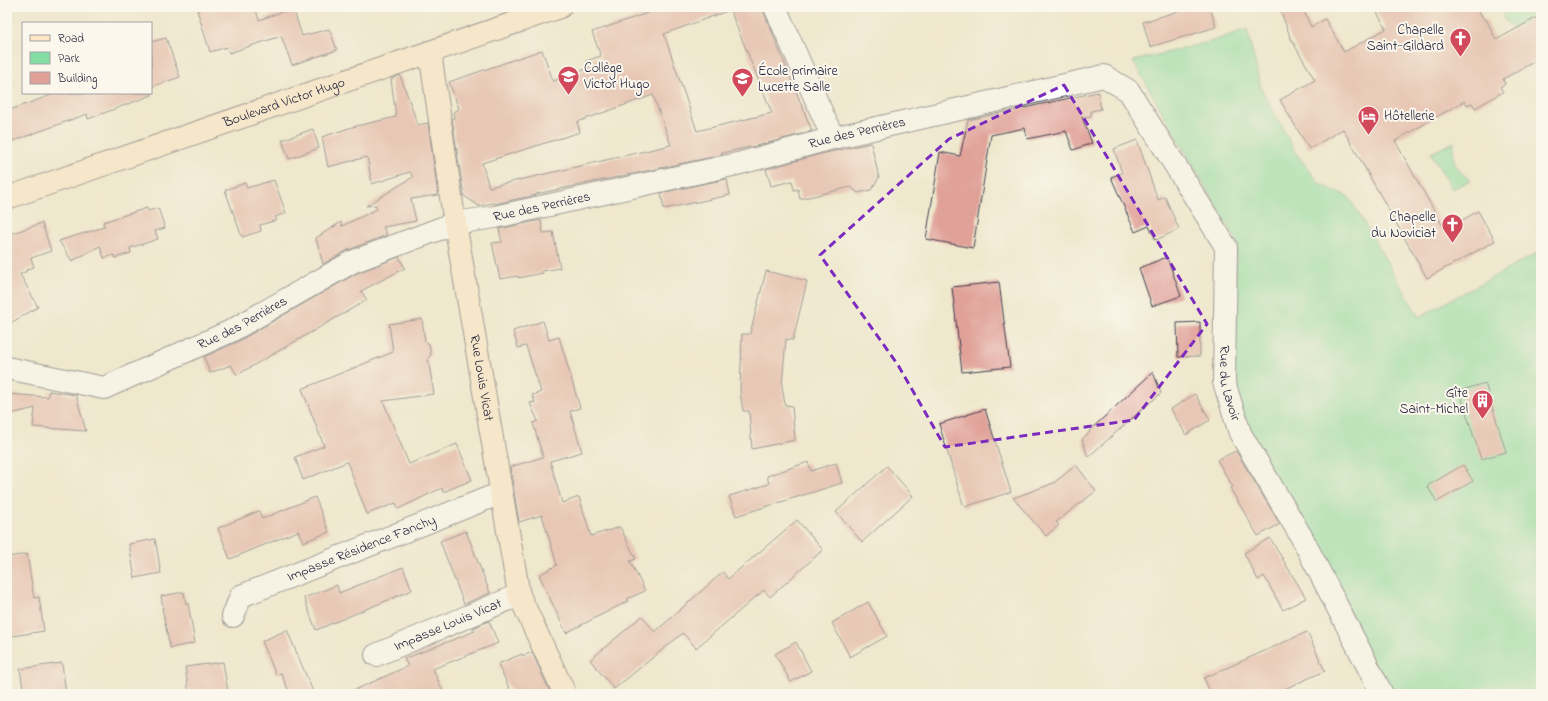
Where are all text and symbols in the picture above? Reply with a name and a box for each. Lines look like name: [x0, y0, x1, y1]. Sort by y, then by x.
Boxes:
place label: Chapelle Saint-Gildard: [1367, 20, 1445, 57]
legend: [22, 22, 152, 94]
church icon: Chapelle Saint-Gildard: [1447, 25, 1473, 58]
text: Road: [58, 30, 84, 48]
text: Park: [58, 50, 80, 68]
place label: Collège Victor Hugo: [583, 58, 650, 96]
place label: École primaire Lucette Salle: [758, 61, 838, 98]
school or university icon: Collège Victor Hugo: [556, 63, 582, 96]
school or university icon: École primaire Lucette Salle: [730, 66, 756, 99]
text: Building: [57, 70, 97, 89]
street label: Boulevard Victor Hugo: [219, 72, 348, 133]
hotel icon: Hôtellerie: [1356, 103, 1382, 136]
place label: Hôtellerie: [1384, 106, 1435, 127]
street label: Rue des Perrières: [806, 111, 908, 155]
street label: Rue des Perrières: [491, 186, 592, 228]
place label: Chapelle du Noviciat: [1371, 207, 1437, 244]
church icon: Chapelle du Noviciat: [1439, 212, 1465, 245]
street label: Rue des Perrières: [194, 291, 291, 355]
street label: Rue Louis Vicat: [464, 333, 499, 423]
street label: Rue du Lavoir: [1213, 345, 1246, 424]
place label: Gîte Saint-Michel: [1400, 383, 1469, 420]
building icon: Gîte Saint-Michel: [1470, 388, 1496, 421]
street label: Impasse Résidence Fanchy: [284, 509, 439, 587]
street label: Impasse Louis Vicat: [391, 593, 505, 657]

